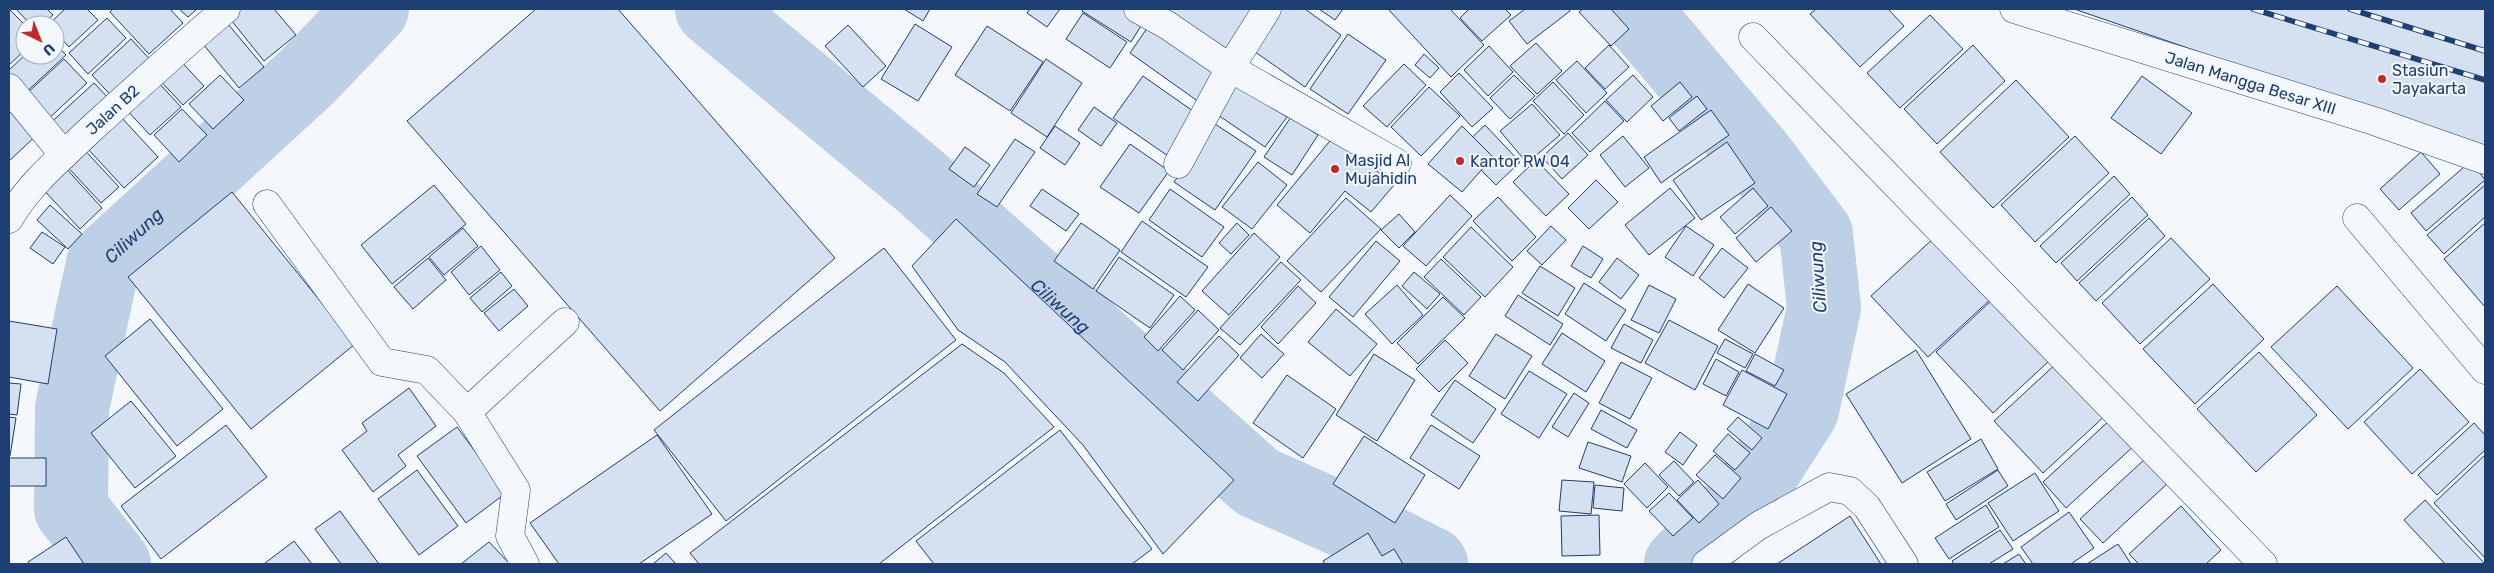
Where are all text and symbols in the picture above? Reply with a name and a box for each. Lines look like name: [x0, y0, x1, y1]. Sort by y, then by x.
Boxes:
north arrow: [15, 15, 65, 65]
text: U: [39, 39, 58, 59]
street label: Jalan Mangga Besar XIII: [2163, 47, 2339, 118]
place label: Stasiun Jayakarta: [2392, 61, 2466, 98]
marker: Stasiun Jayakarta: [2376, 73, 2388, 85]
street label: Jalan B2: [82, 81, 143, 139]
place label: Masjid Al Mujahidin: [1345, 151, 1417, 188]
place label: Kantor RW 04: [1470, 152, 1570, 171]
marker: Kantor RW 04: [1454, 155, 1466, 167]
marker: Masjid Al Mujahidin: [1329, 163, 1341, 175]
water label: Ciliwung: [100, 203, 168, 268]
water label: Ciliwung: [1804, 240, 1831, 314]
water label: Ciliwung: [1026, 274, 1095, 339]

